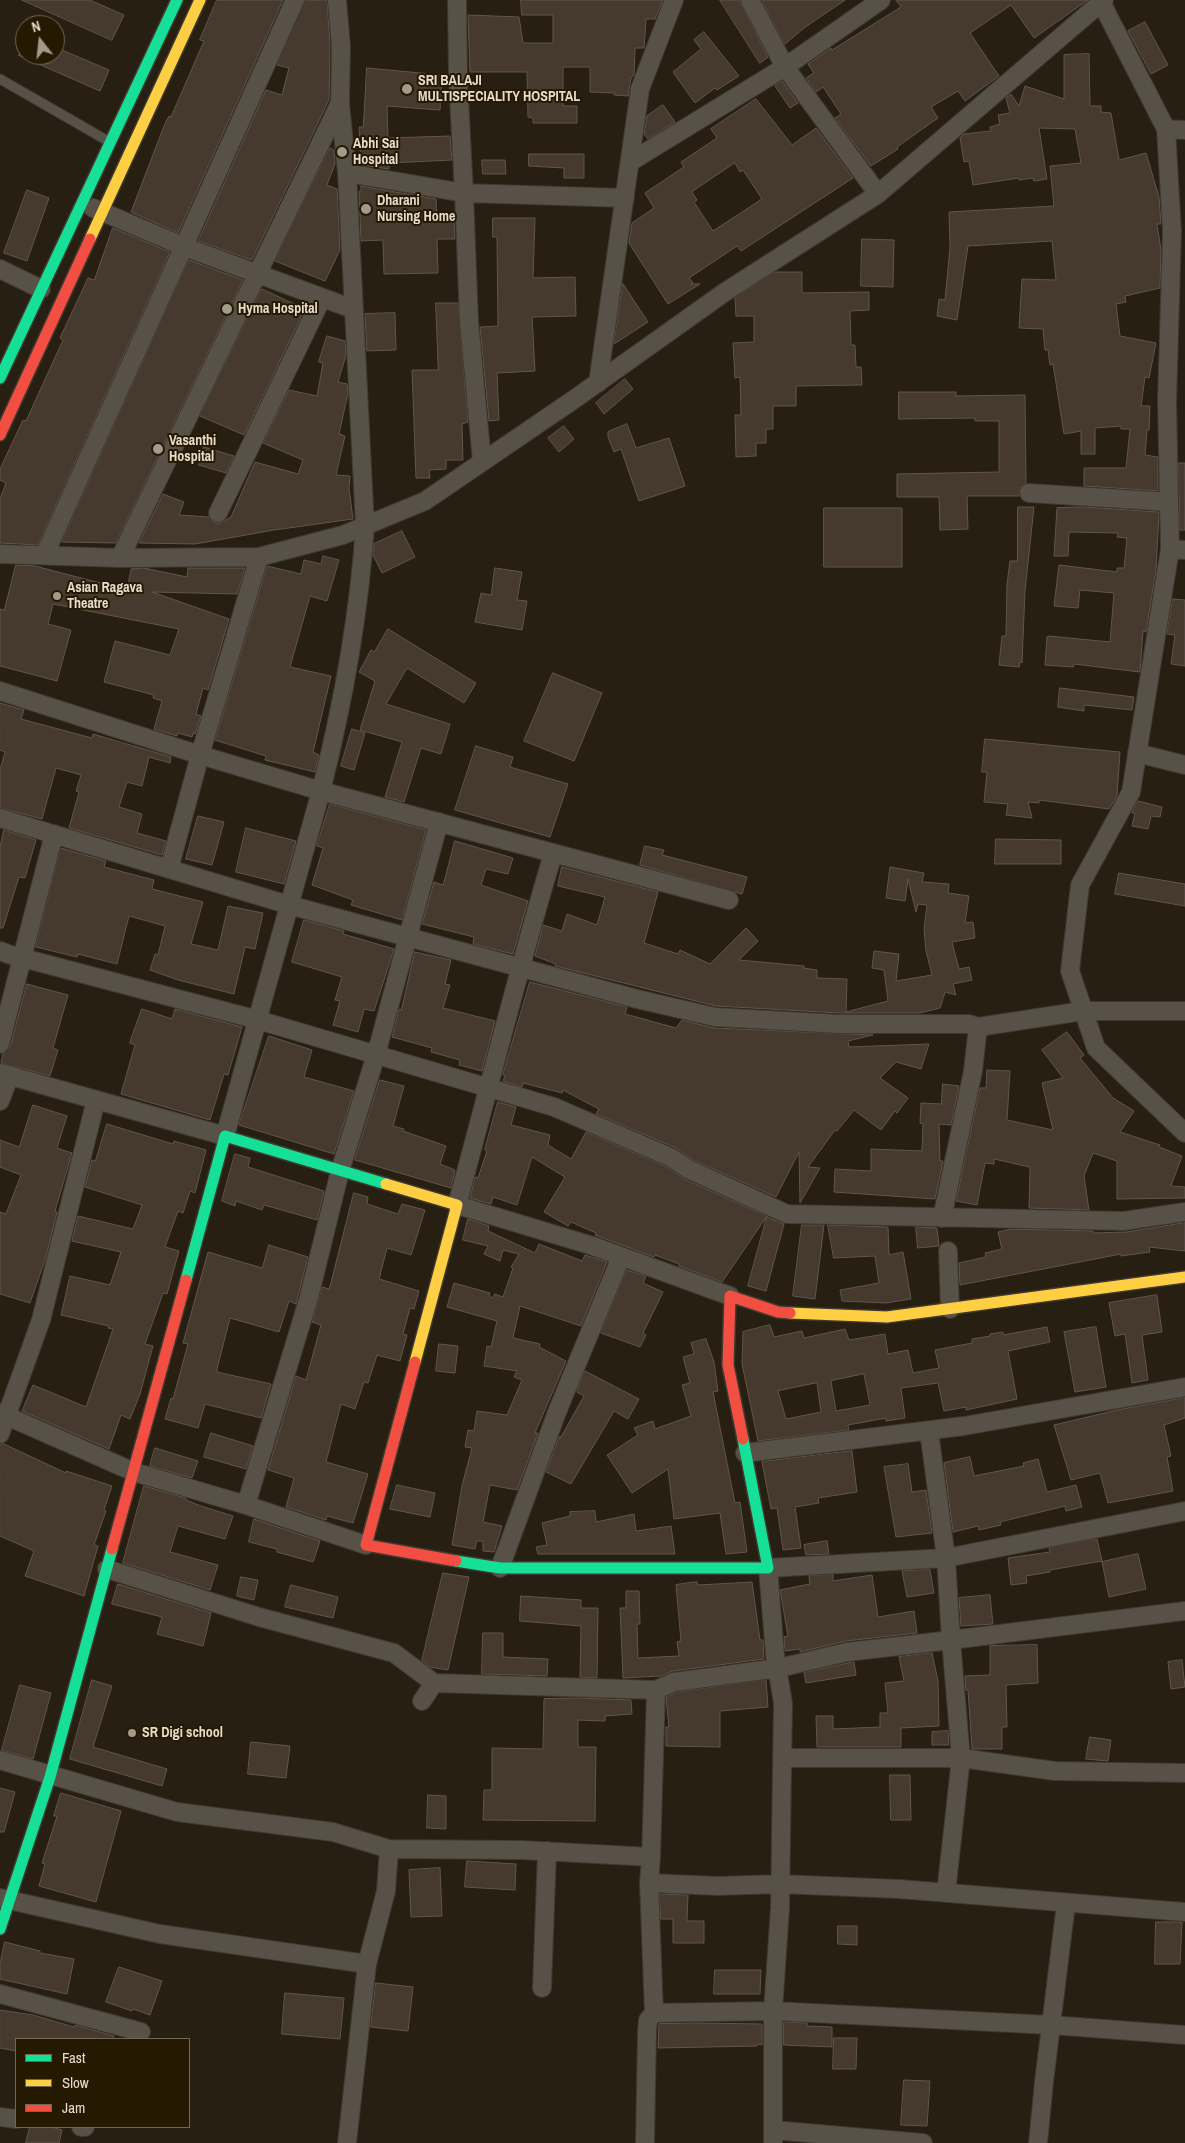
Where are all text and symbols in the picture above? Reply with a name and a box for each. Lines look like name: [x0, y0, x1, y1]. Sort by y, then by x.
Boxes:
north arrow: [15, 15, 65, 65]
text: N: [30, 17, 43, 36]
place label: SRI BALAJI MULTISPECIALITY HOSPITAL: [418, 73, 580, 105]
marker: SRI BALAJI MULTISPECIALITY HOSPITAL: [400, 82, 414, 96]
place label: Abhi Sai Hospital: [353, 136, 399, 168]
marker: Abhi Sai Hospital: [335, 145, 349, 159]
place label: Dharani Nursing Home: [377, 193, 455, 226]
marker: Dharani Nursing Home: [359, 202, 373, 216]
place label: Hyma Hospital: [238, 301, 318, 317]
marker: Hyma Hospital: [220, 302, 234, 316]
place label: Vasanthi Hospital: [169, 433, 216, 466]
marker: Vasanthi Hospital: [151, 442, 165, 456]
place label: Asian Ragava Theatre: [67, 580, 142, 612]
marker: Asian Ragava Theatre: [51, 590, 63, 602]
place label: SR Digi school: [142, 1725, 223, 1741]
marker: SR Digi school: [126, 1727, 138, 1739]
legend: [15, 2038, 190, 2128]
text: Fast: [62, 2047, 85, 2068]
text: Slow: [62, 2072, 89, 2093]
text: Jam: [62, 2097, 85, 2118]

